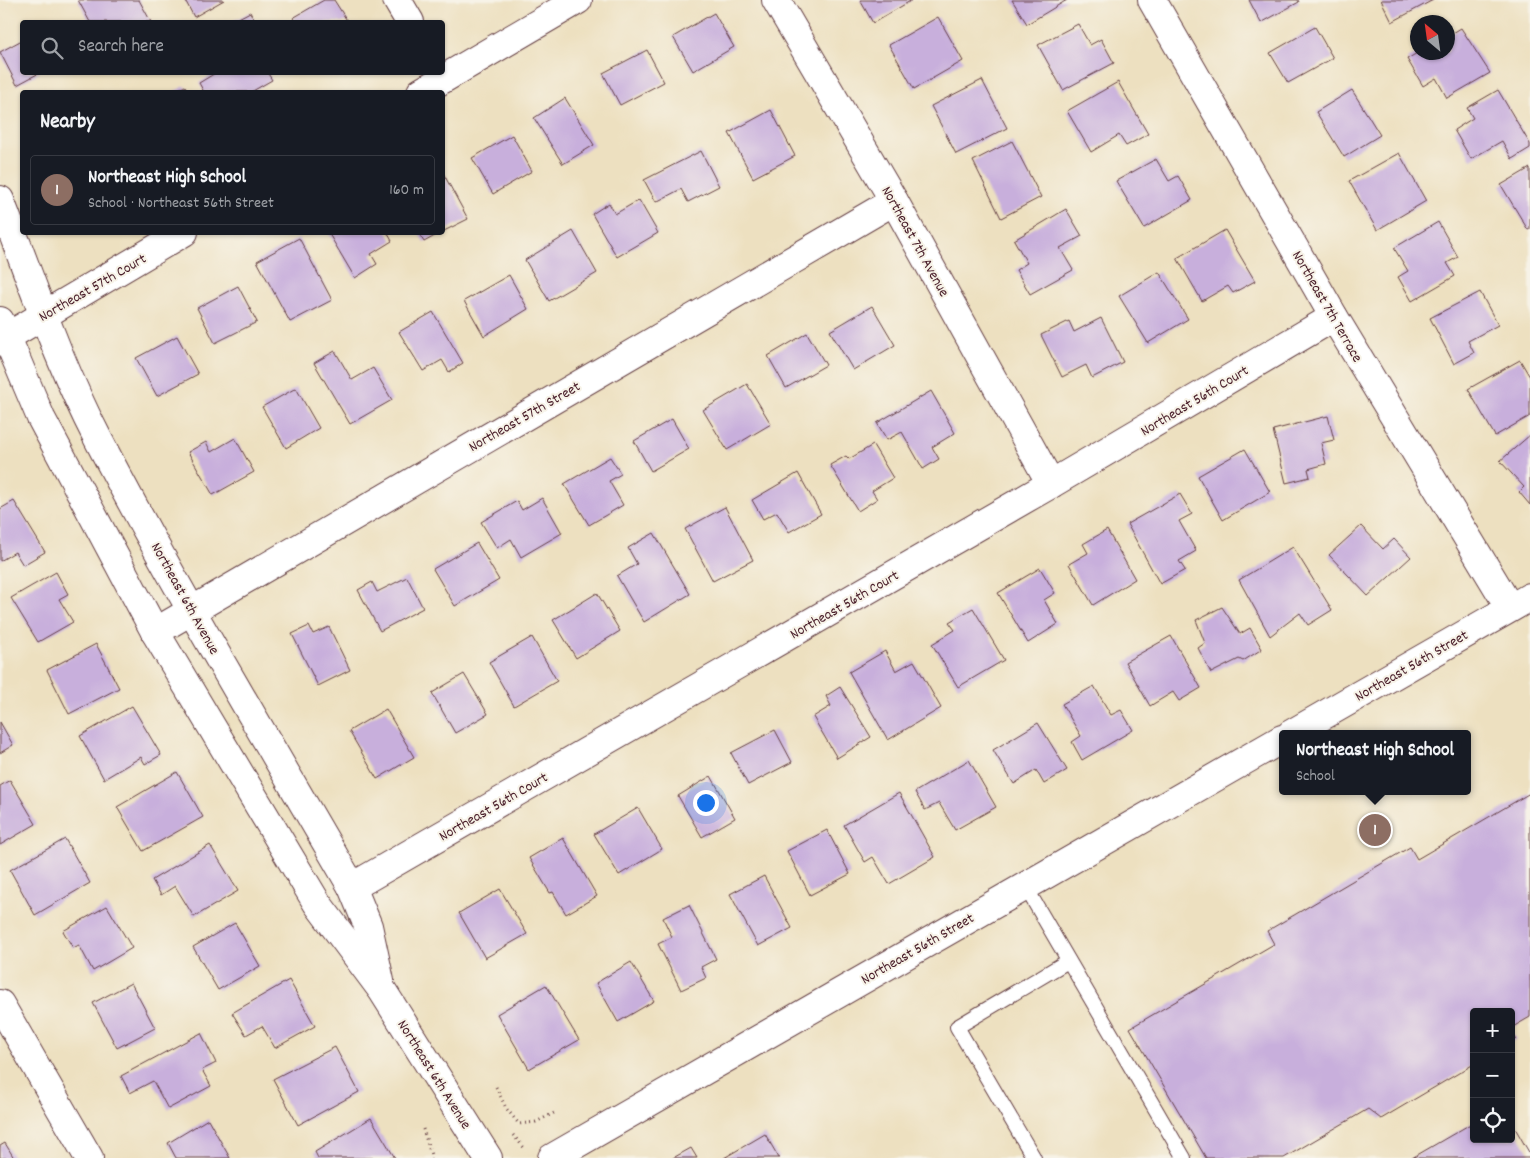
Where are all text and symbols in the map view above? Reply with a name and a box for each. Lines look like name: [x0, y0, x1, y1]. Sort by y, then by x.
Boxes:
north arrow: [1410, 15, 1455, 60]
search box: [20, 20, 445, 75]
icon: search: [38, 34, 66, 62]
text: Search here: [78, 34, 164, 61]
text: Nearby: [40, 108, 95, 138]
text: Northeast High School: [88, 165, 246, 192]
text: 1: [55, 179, 59, 202]
text: 160 m: [389, 179, 424, 202]
street label: Northeast 7th Avenue: [875, 183, 954, 302]
text: School · Northeast 56th Street: [88, 192, 274, 215]
street label: Northeast 7th Terrace: [1285, 247, 1367, 367]
street label: Northeast 57th Court: [35, 249, 151, 329]
street label: Northeast 56th Court: [1137, 360, 1254, 443]
street label: Northeast 57th Street: [465, 376, 585, 459]
street label: Northeast 6th Avenue: [144, 539, 224, 659]
street label: Northeast 56th Court: [786, 565, 904, 646]
street label: Northeast 56th Street: [1351, 625, 1473, 708]
popup: [1279, 730, 1471, 795]
text: Northeast High School: [1296, 738, 1454, 765]
text: School: [1296, 765, 1335, 788]
street label: Northeast 56th Court: [435, 767, 553, 848]
your location: [693, 790, 719, 816]
pin: 1: [1359, 811, 1391, 849]
street label: Northeast 56th Street: [857, 908, 979, 991]
map controls: [1470, 1008, 1515, 1143]
button: +: [1470, 1008, 1515, 1053]
street label: Northeast 6th Avenue: [391, 1016, 476, 1134]
button: −: [1470, 1053, 1515, 1098]
button: locate: [1470, 1098, 1515, 1143]

